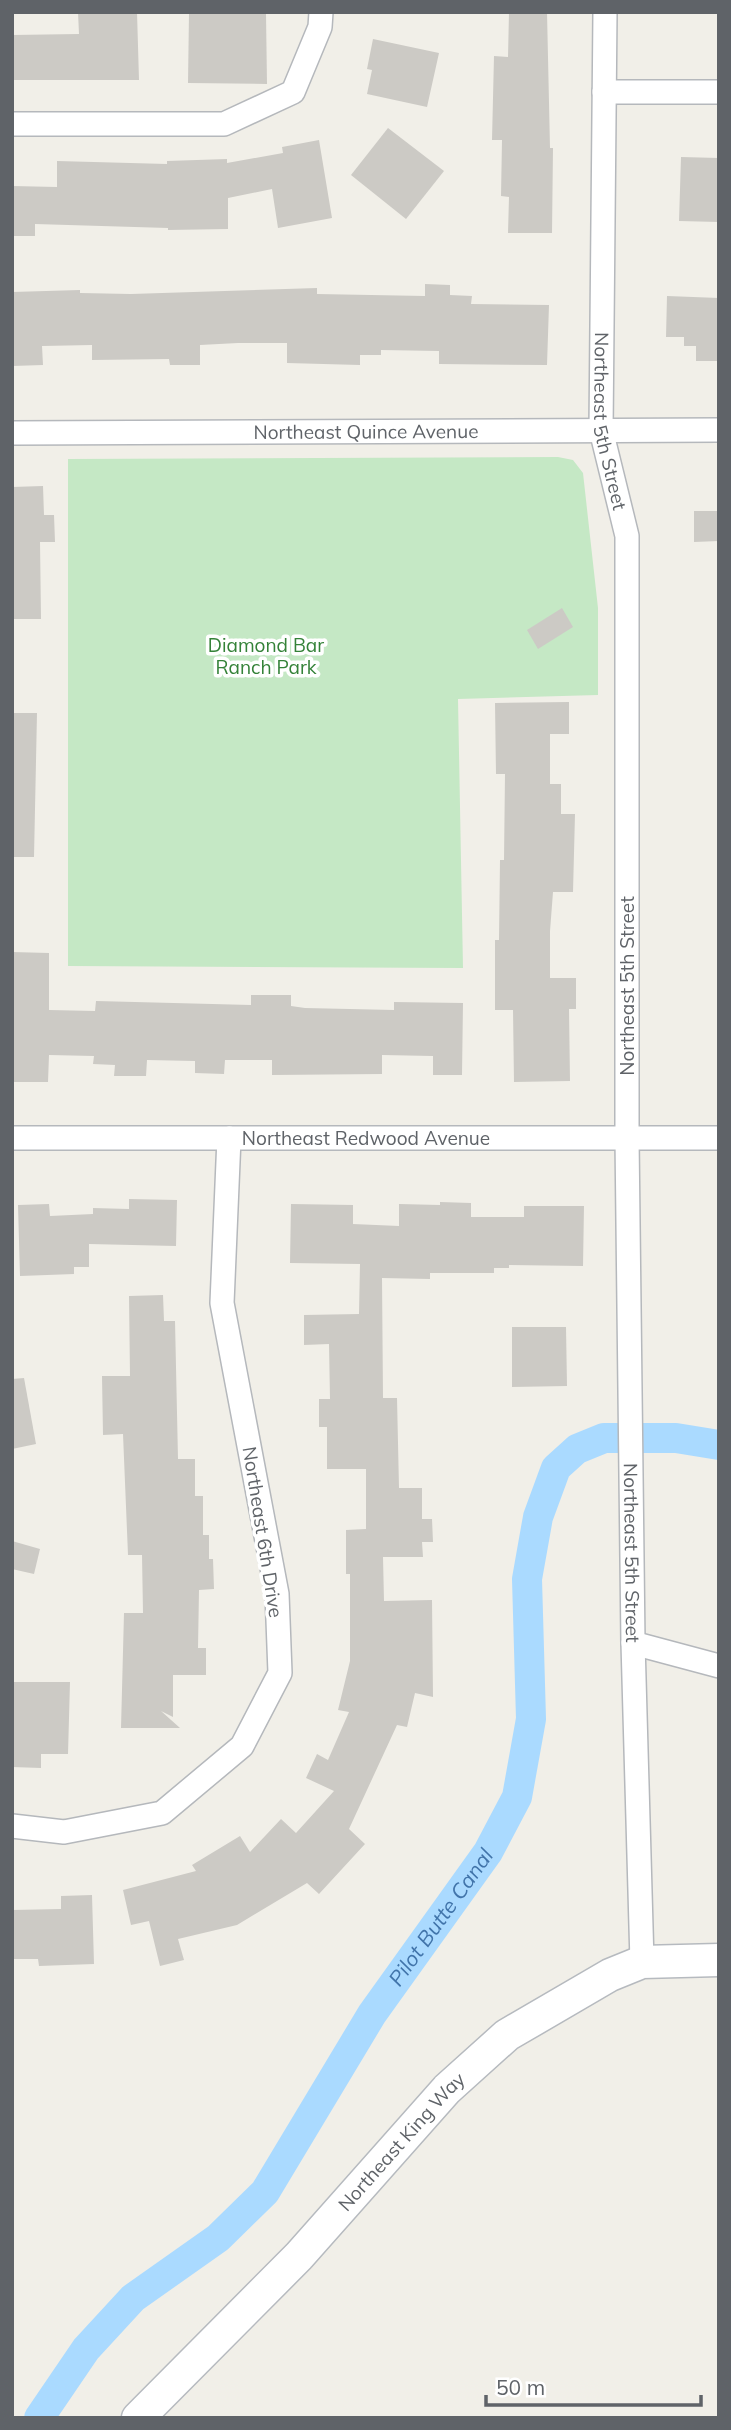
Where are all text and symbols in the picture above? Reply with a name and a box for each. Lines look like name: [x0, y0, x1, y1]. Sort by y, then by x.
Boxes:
street label: Northeast 5th Street: [588, 332, 632, 513]
street label: Northeast Quince Avenue: [253, 419, 479, 444]
park label: Diamond Bar Ranch Park: [208, 633, 324, 679]
street label: Northeast 5th Street: [615, 896, 639, 1076]
street label: Northeast Redwood Avenue: [242, 1126, 490, 1150]
street label: Northeast 6th Drive: [238, 1445, 288, 1619]
street label: Northeast 5th Street: [619, 1463, 645, 1643]
water label: Pilot Butte Canal: [382, 1843, 498, 1991]
street label: Northeast King Way: [333, 2067, 470, 2216]
scale bar: [486, 2364, 701, 2408]
text: 50 m: [496, 2374, 545, 2400]

